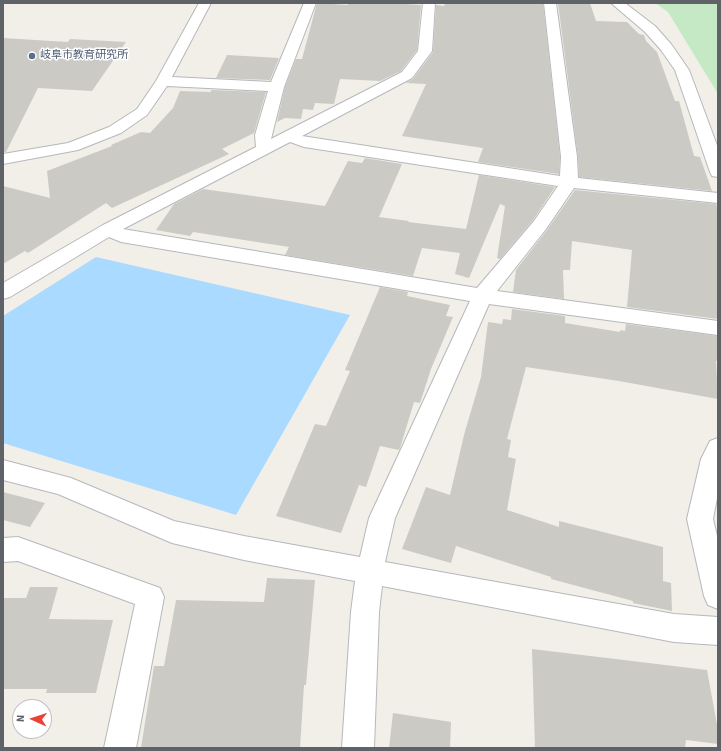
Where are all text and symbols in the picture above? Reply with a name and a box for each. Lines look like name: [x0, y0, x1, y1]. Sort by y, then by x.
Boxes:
place label: 岐阜市教育研究所: [40, 49, 128, 63]
marker: 岐阜市教育研究所: [27, 51, 37, 61]
north arrow: [12, 699, 52, 739]
text: N: [13, 714, 28, 722]

